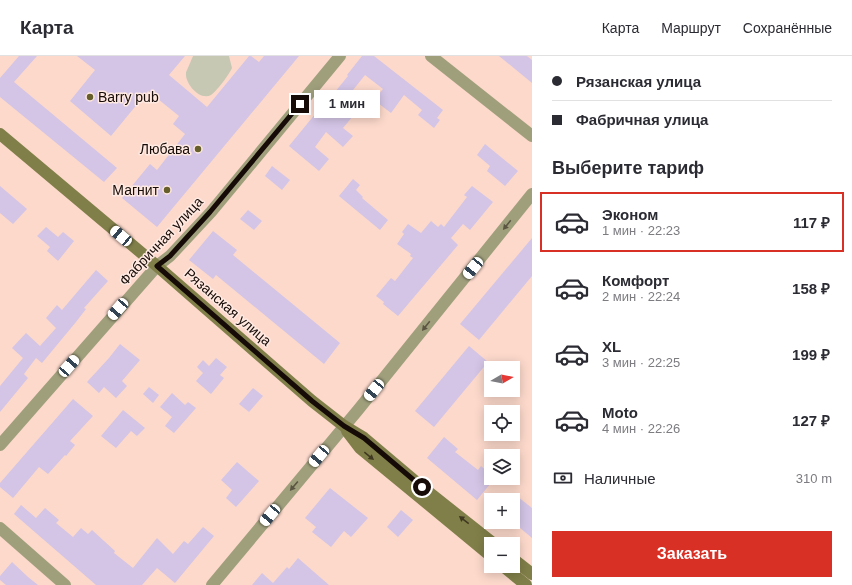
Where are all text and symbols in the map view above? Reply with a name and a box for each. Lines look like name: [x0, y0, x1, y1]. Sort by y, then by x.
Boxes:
text: Карта: [20, 17, 74, 38]
text: Карта: [602, 20, 639, 36]
text: Маршрут: [661, 20, 721, 36]
text: Сохранённые: [743, 20, 832, 36]
text: Рязанская улица: [576, 73, 701, 90]
place label: Barry pub: [98, 89, 159, 105]
callout: 1 мин: [314, 90, 380, 118]
marker: Barry pub: [85, 92, 95, 102]
route end: [291, 95, 309, 113]
text: 1 мин: [329, 96, 365, 111]
text: Фабричная улица: [576, 111, 708, 128]
place label: Любава: [140, 141, 190, 157]
marker: Любава: [193, 144, 203, 154]
text: Выберите тариф: [552, 158, 704, 178]
place label: Магнит: [112, 182, 160, 198]
marker: Магнит: [162, 185, 172, 195]
street label: Фабричная улица: [116, 193, 206, 288]
icon: car: [554, 204, 590, 240]
text: Эконом: [602, 206, 658, 223]
text: 117 ₽: [793, 214, 830, 231]
one-way arrow: [503, 219, 512, 230]
text: 1 мин · 22:23: [602, 223, 680, 238]
car: [108, 224, 134, 248]
car: [461, 255, 485, 281]
street label: Рязанская улица: [181, 265, 275, 349]
icon: car: [554, 270, 590, 306]
text: Комфорт: [602, 272, 669, 289]
text: 158 ₽: [792, 280, 830, 297]
text: 2 мин · 22:24: [602, 289, 680, 304]
car: [106, 296, 130, 322]
one-way arrow: [421, 320, 430, 331]
icon: car: [554, 336, 590, 372]
text: XL: [602, 338, 621, 355]
text: 199 ₽: [792, 346, 830, 363]
car: [57, 353, 81, 379]
text: 3 мин · 22:25: [602, 355, 680, 370]
north arrow: [484, 361, 520, 397]
map controls: [484, 361, 520, 573]
car: [362, 377, 386, 403]
icon: car: [554, 402, 590, 438]
text: Moto: [602, 404, 638, 421]
button: locate: [484, 405, 520, 441]
text: 127 ₽: [792, 412, 830, 429]
text: 4 мин · 22:26: [602, 421, 680, 436]
car: [307, 443, 331, 469]
button: layers: [484, 449, 520, 485]
one-way arrow: [364, 451, 375, 460]
icon: cash: [552, 467, 574, 489]
text: Наличные: [584, 470, 656, 487]
text: 310 m: [796, 471, 832, 486]
route start: [413, 478, 431, 496]
one-way arrow: [289, 481, 298, 492]
button: +: [484, 493, 520, 529]
car: [258, 502, 282, 528]
one-way arrow: [458, 515, 469, 524]
button: Заказать: [552, 531, 832, 577]
button: −: [484, 537, 520, 573]

